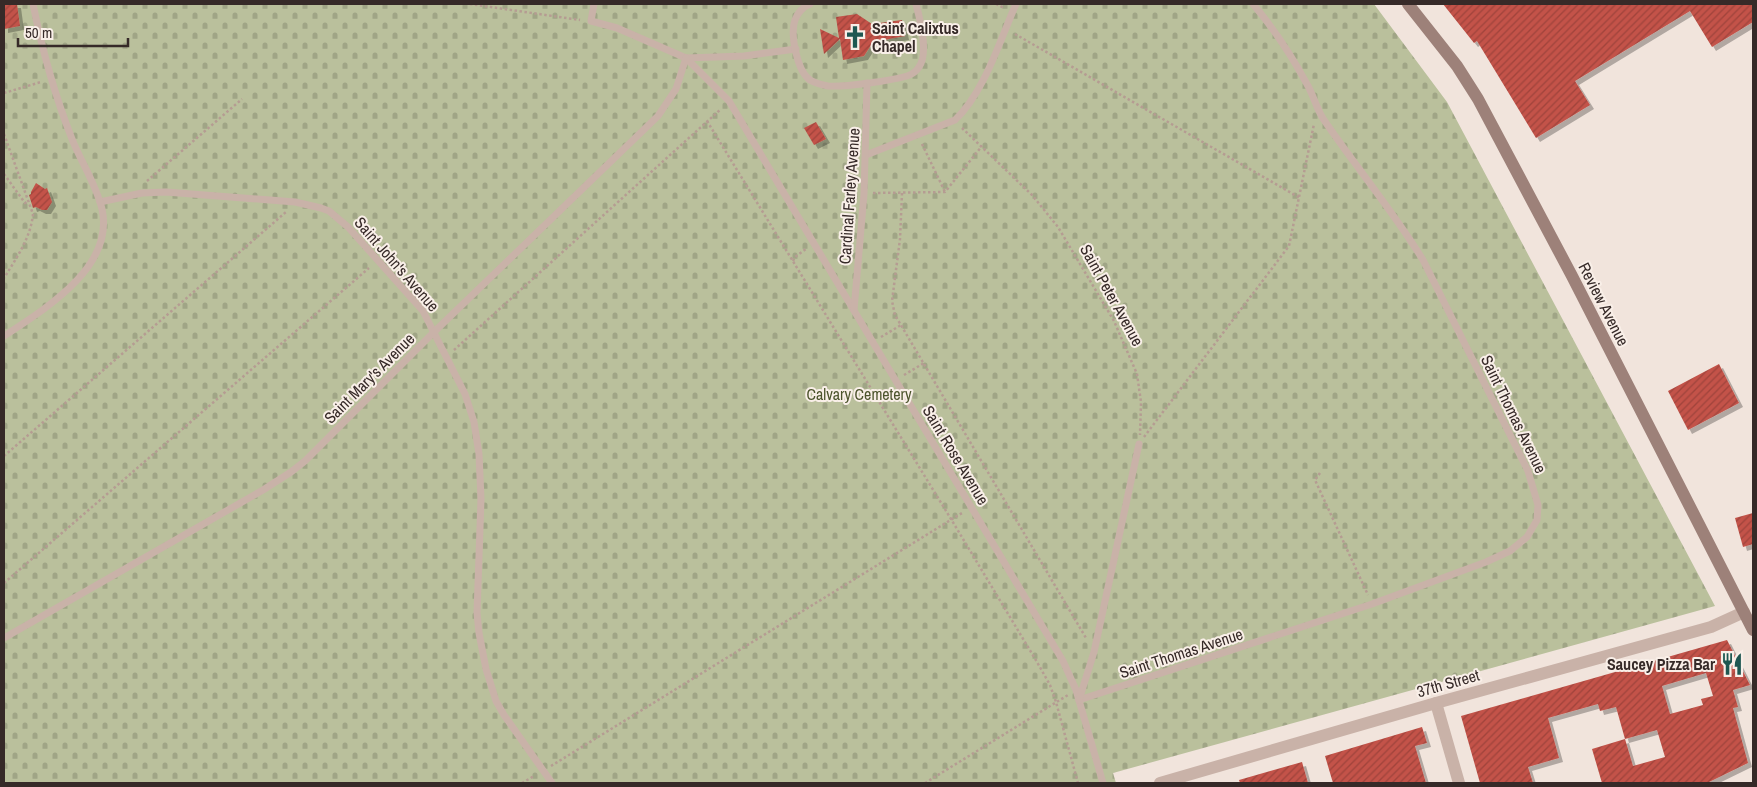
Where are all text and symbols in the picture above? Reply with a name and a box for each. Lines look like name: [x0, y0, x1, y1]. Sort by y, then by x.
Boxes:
scale bar: [18, 15, 128, 47]
place label: Saint Calixtus Chapel: [872, 17, 959, 57]
text: 50 m: [25, 22, 52, 43]
church icon: Saint Calixtus Chapel: [842, 24, 868, 50]
street label: Cardinal Farley Avenue: [833, 127, 865, 265]
street label: Saint John's Avenue: [350, 212, 444, 316]
street label: Saint Peter Avenue: [1075, 240, 1149, 350]
street label: Review Avenue: [1574, 258, 1634, 350]
street label: Saint Mary's Avenue: [319, 328, 419, 428]
street label: Saint Thomas Avenue: [1476, 351, 1552, 477]
park label: Calvary Cemetery: [807, 383, 912, 405]
street label: Saint Rose Avenue: [918, 401, 994, 509]
street label: Saint Thomas Avenue: [1116, 623, 1246, 683]
restaurant icon: Saucey Pizza Bar: [1719, 651, 1745, 677]
place label: Saucey Pizza Bar: [1607, 653, 1716, 675]
street label: 37th Street: [1414, 663, 1482, 702]

